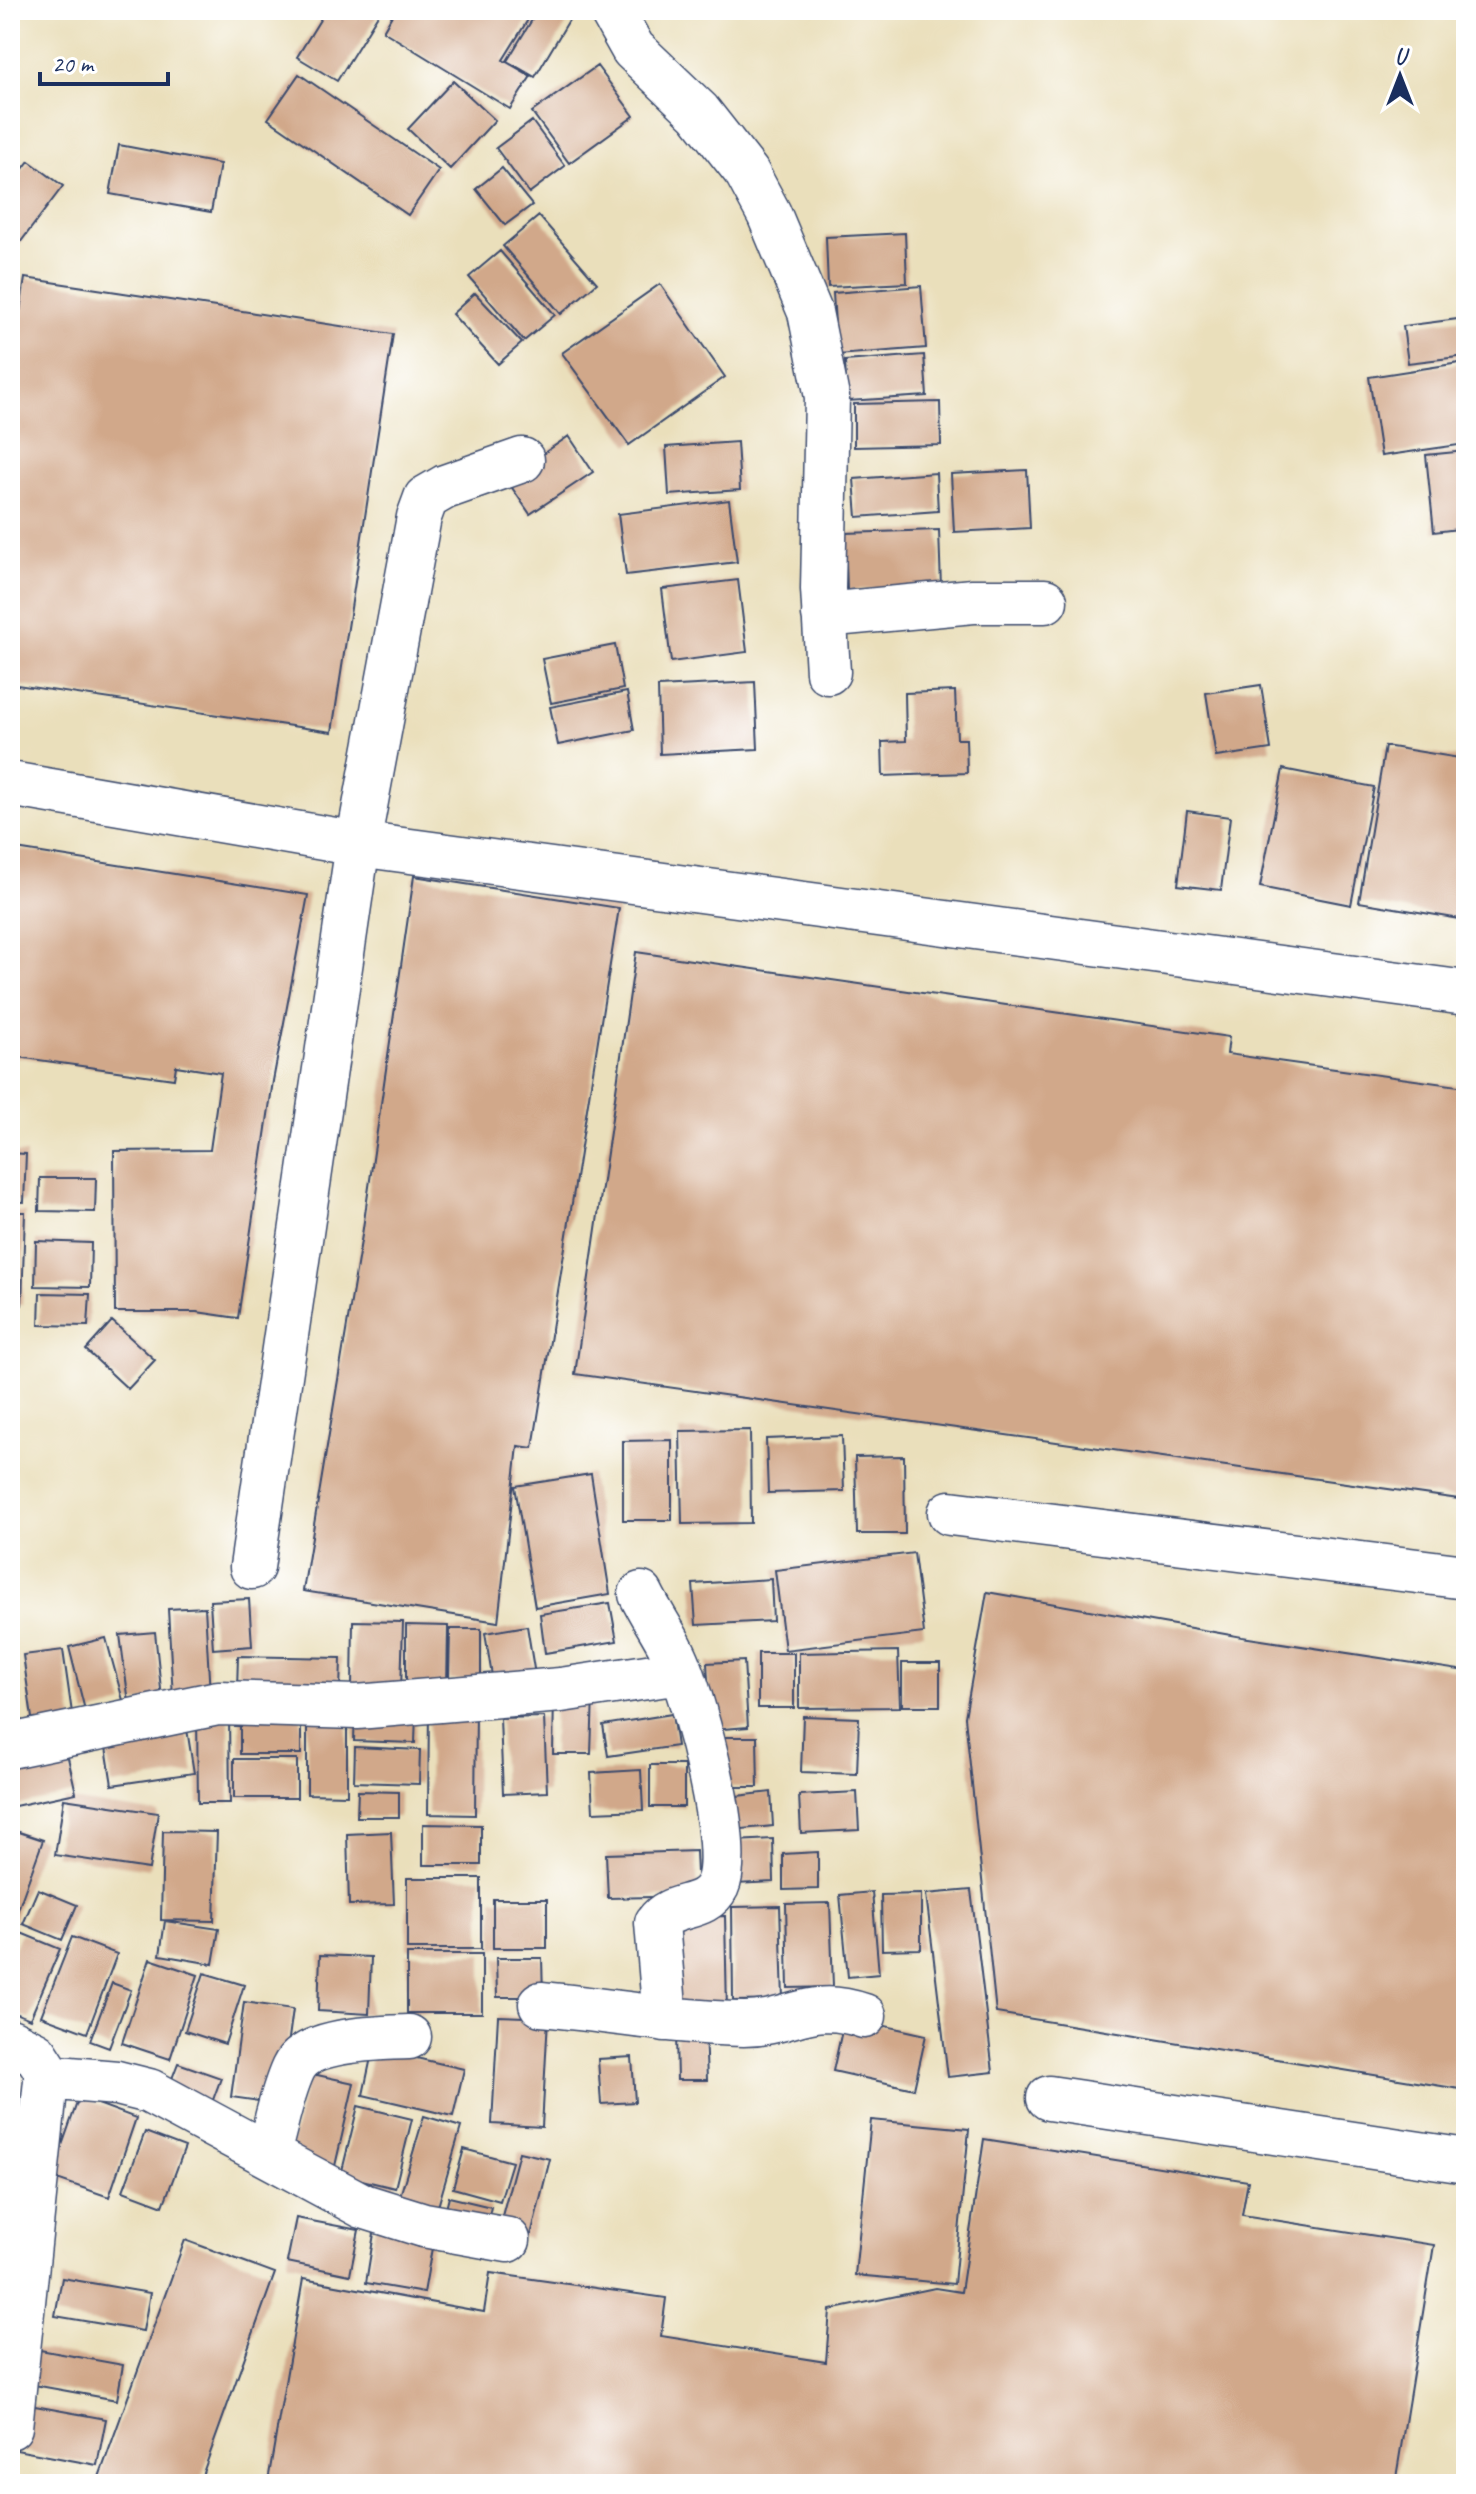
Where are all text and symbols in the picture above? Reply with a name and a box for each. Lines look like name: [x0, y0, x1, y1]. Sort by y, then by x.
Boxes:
scale bar: [40, 36, 168, 86]
north arrow: [1360, 36, 1440, 116]
text: U: [1395, 43, 1410, 71]
text: 20 m: [52, 49, 95, 79]

